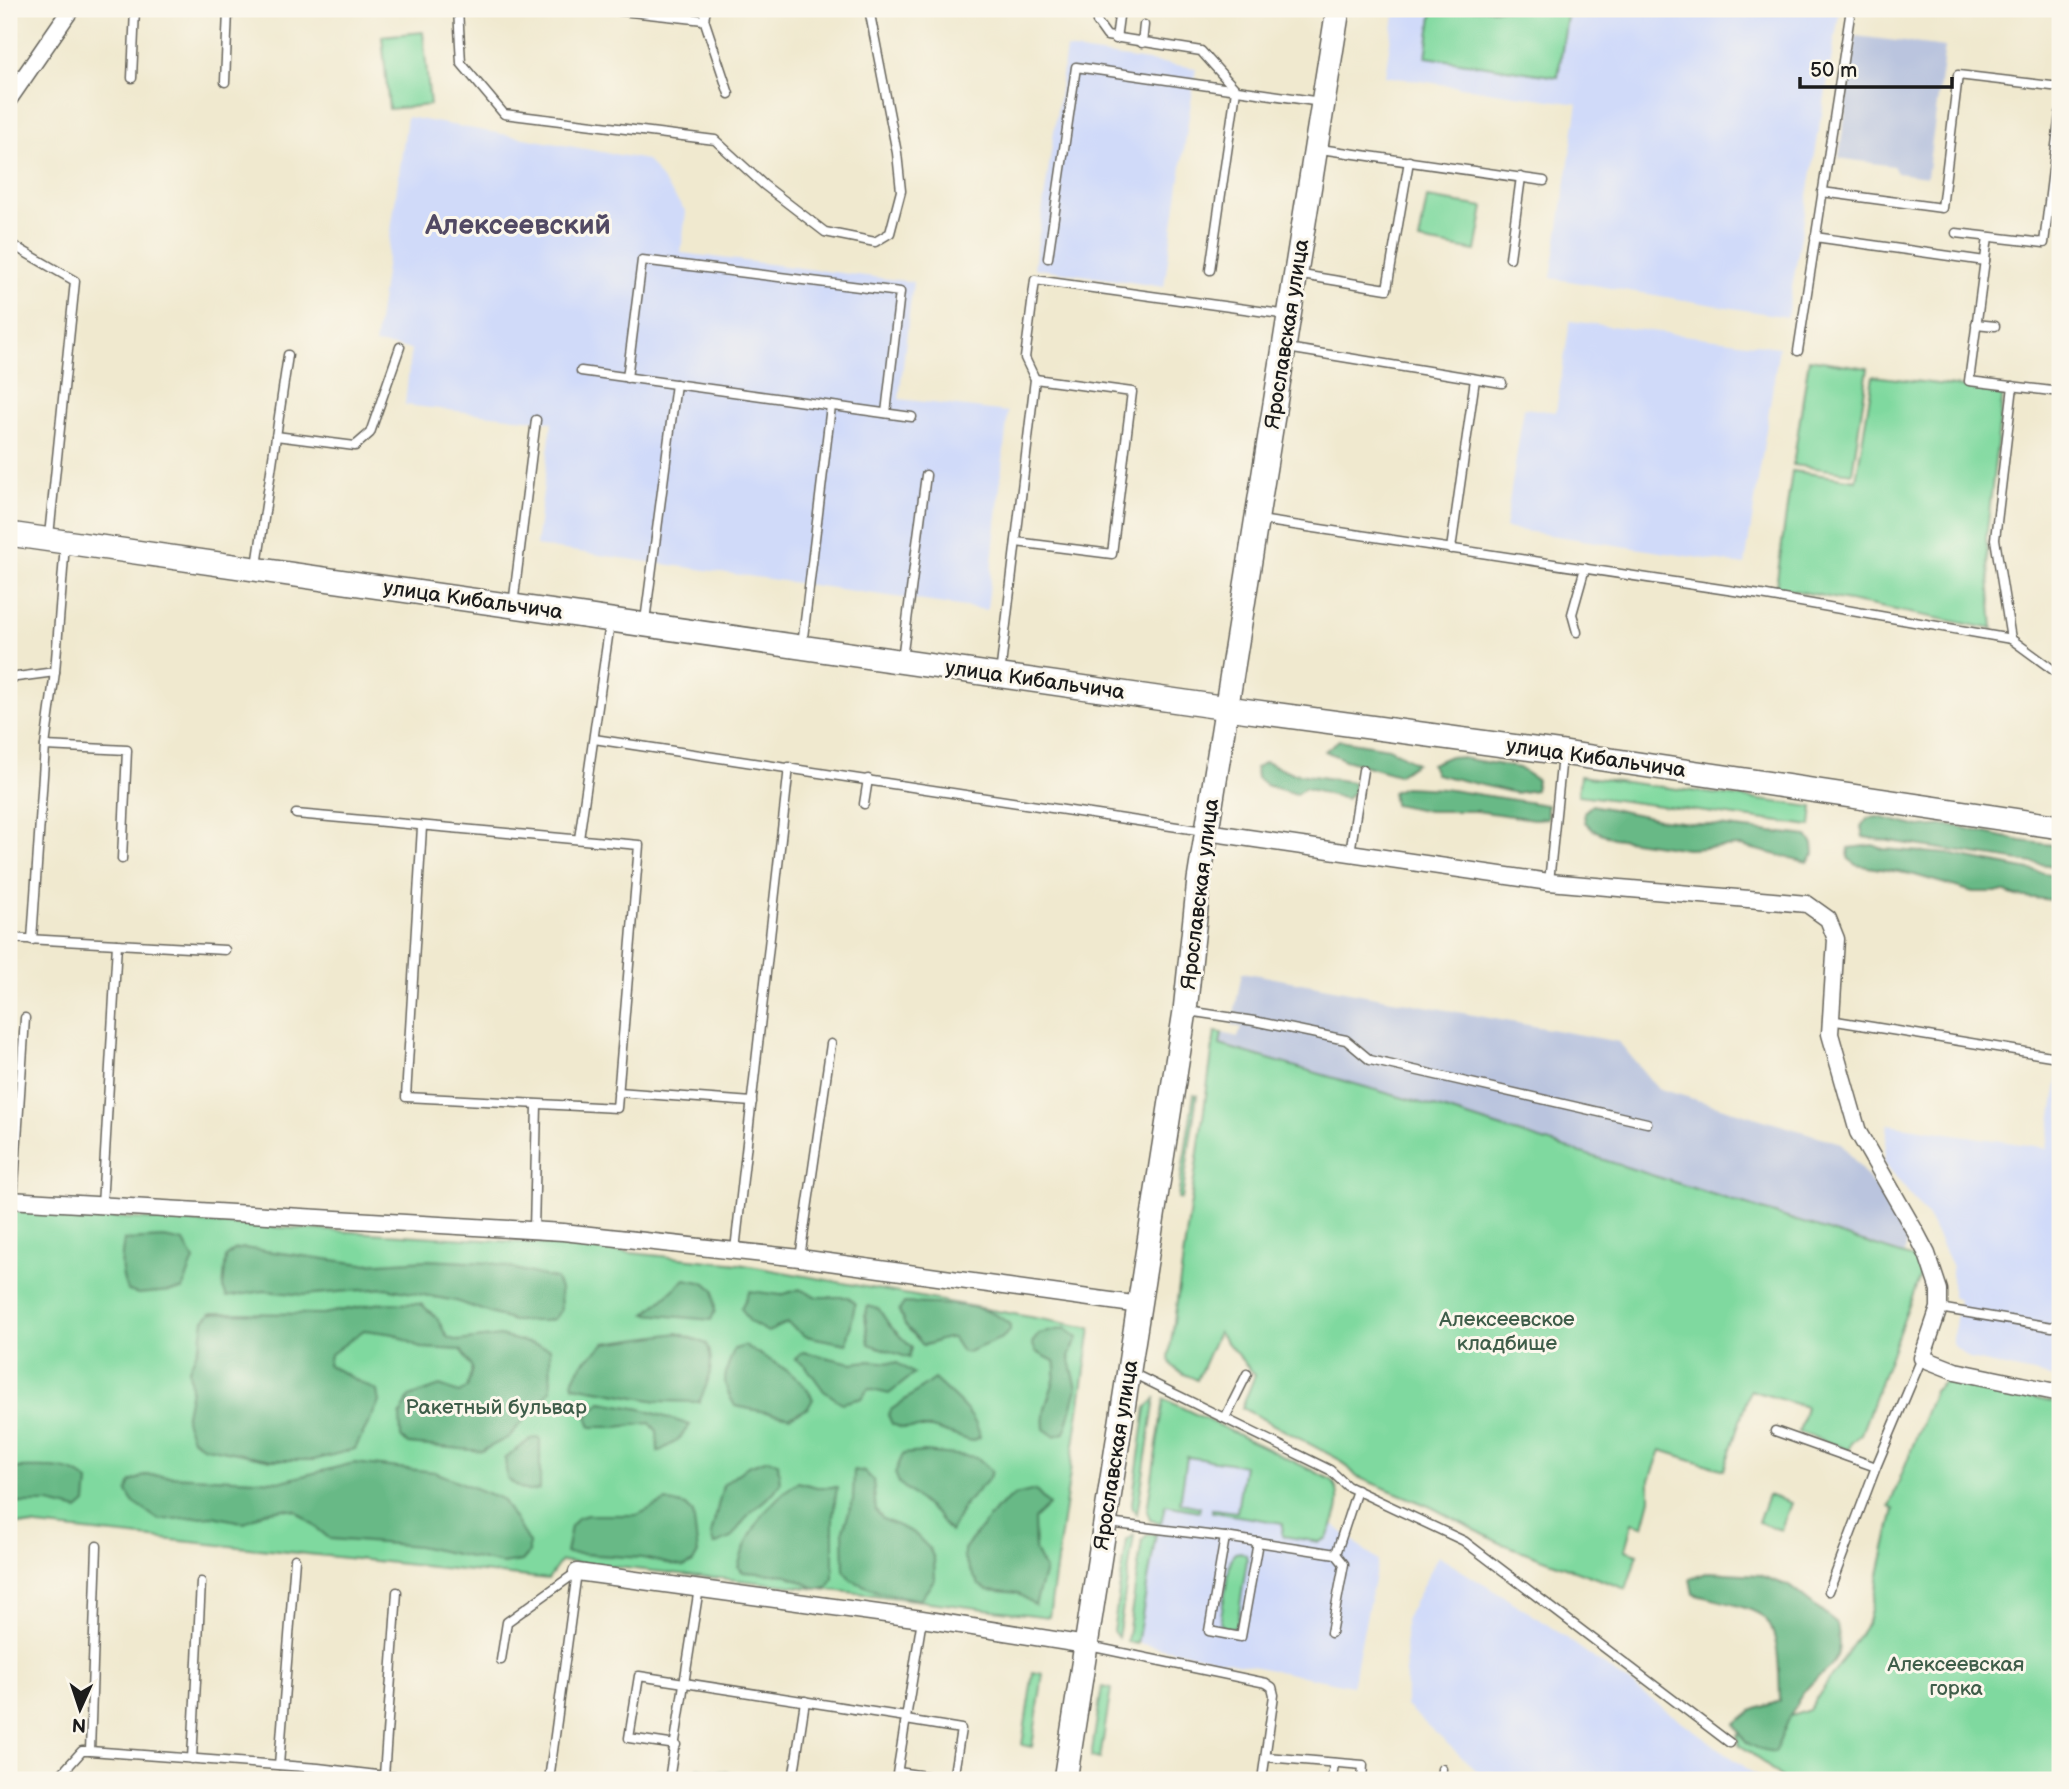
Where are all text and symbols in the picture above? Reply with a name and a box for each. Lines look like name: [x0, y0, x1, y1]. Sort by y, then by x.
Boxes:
scale bar: [1800, 46, 1952, 90]
text: 50 m: [1810, 58, 1857, 83]
district label: Алексеевский: [424, 209, 611, 242]
street label: Ярославская улица: [1260, 237, 1314, 431]
street label: улица Кибальчича: [382, 575, 565, 625]
street label: улица Кибальчича: [944, 655, 1127, 705]
street label: улица Кибальчича: [1505, 733, 1688, 783]
street label: Ярославская улица: [1176, 797, 1224, 991]
park label: Алексеевское кладбище: [1438, 1307, 1575, 1356]
street label: Ярославская улица: [1089, 1358, 1143, 1552]
park label: Ракетный бульвар: [405, 1395, 587, 1420]
park label: Алексеевская горка: [1886, 1652, 2025, 1701]
north arrow: [46, 1674, 116, 1744]
text: N: [71, 1713, 87, 1736]

